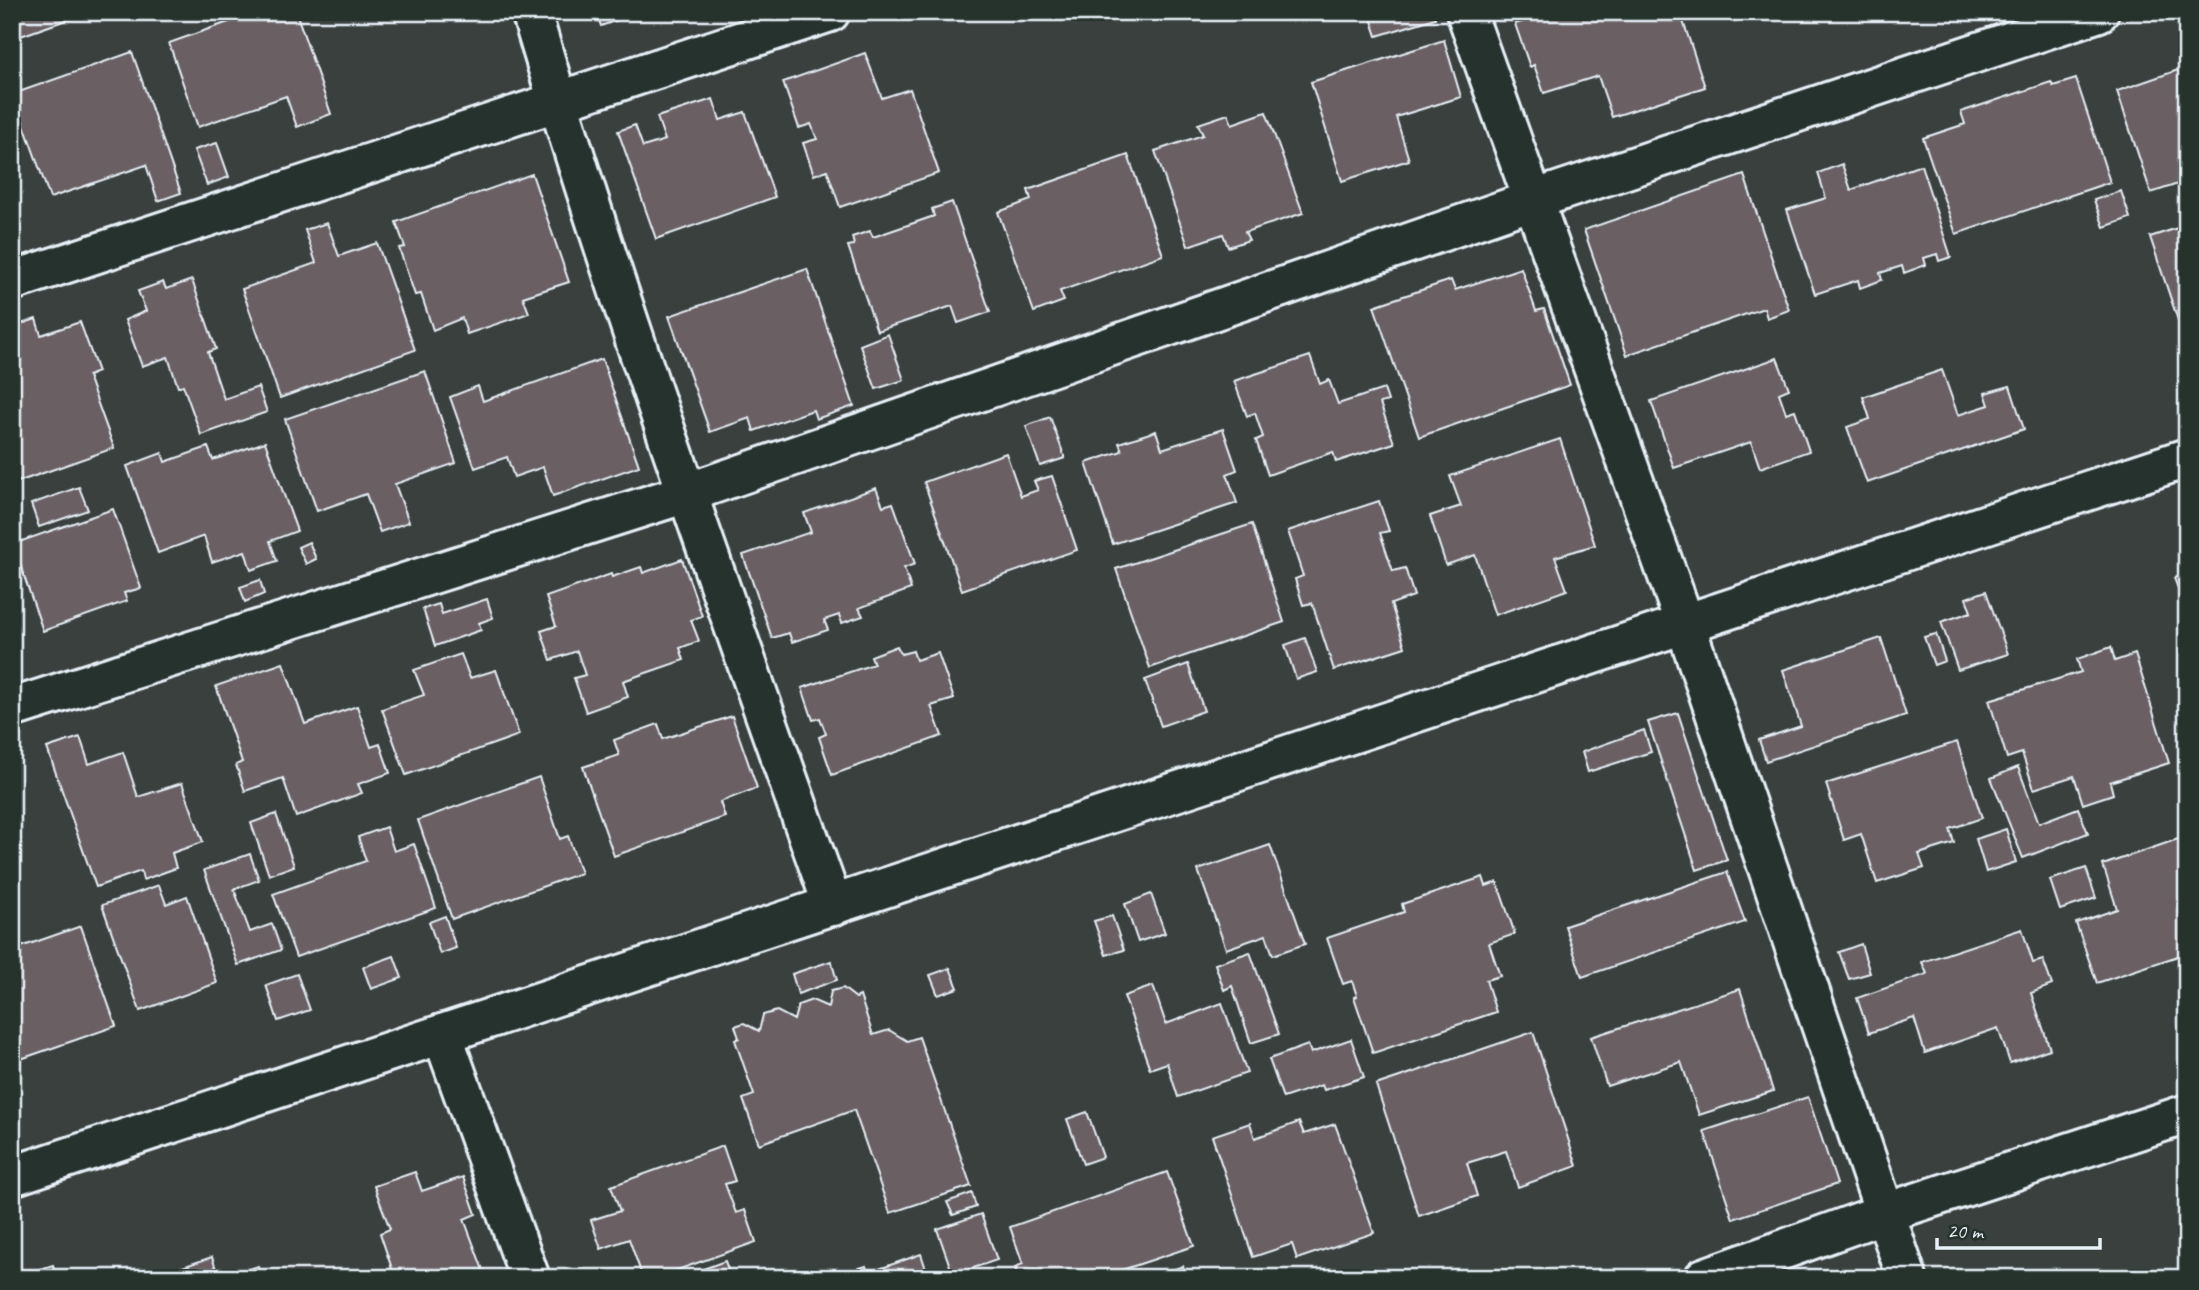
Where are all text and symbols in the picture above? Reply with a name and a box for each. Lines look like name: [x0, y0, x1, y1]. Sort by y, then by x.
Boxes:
scale bar: [1937, 1206, 2099, 1250]
text: 20 m: [1947, 1218, 1985, 1244]

